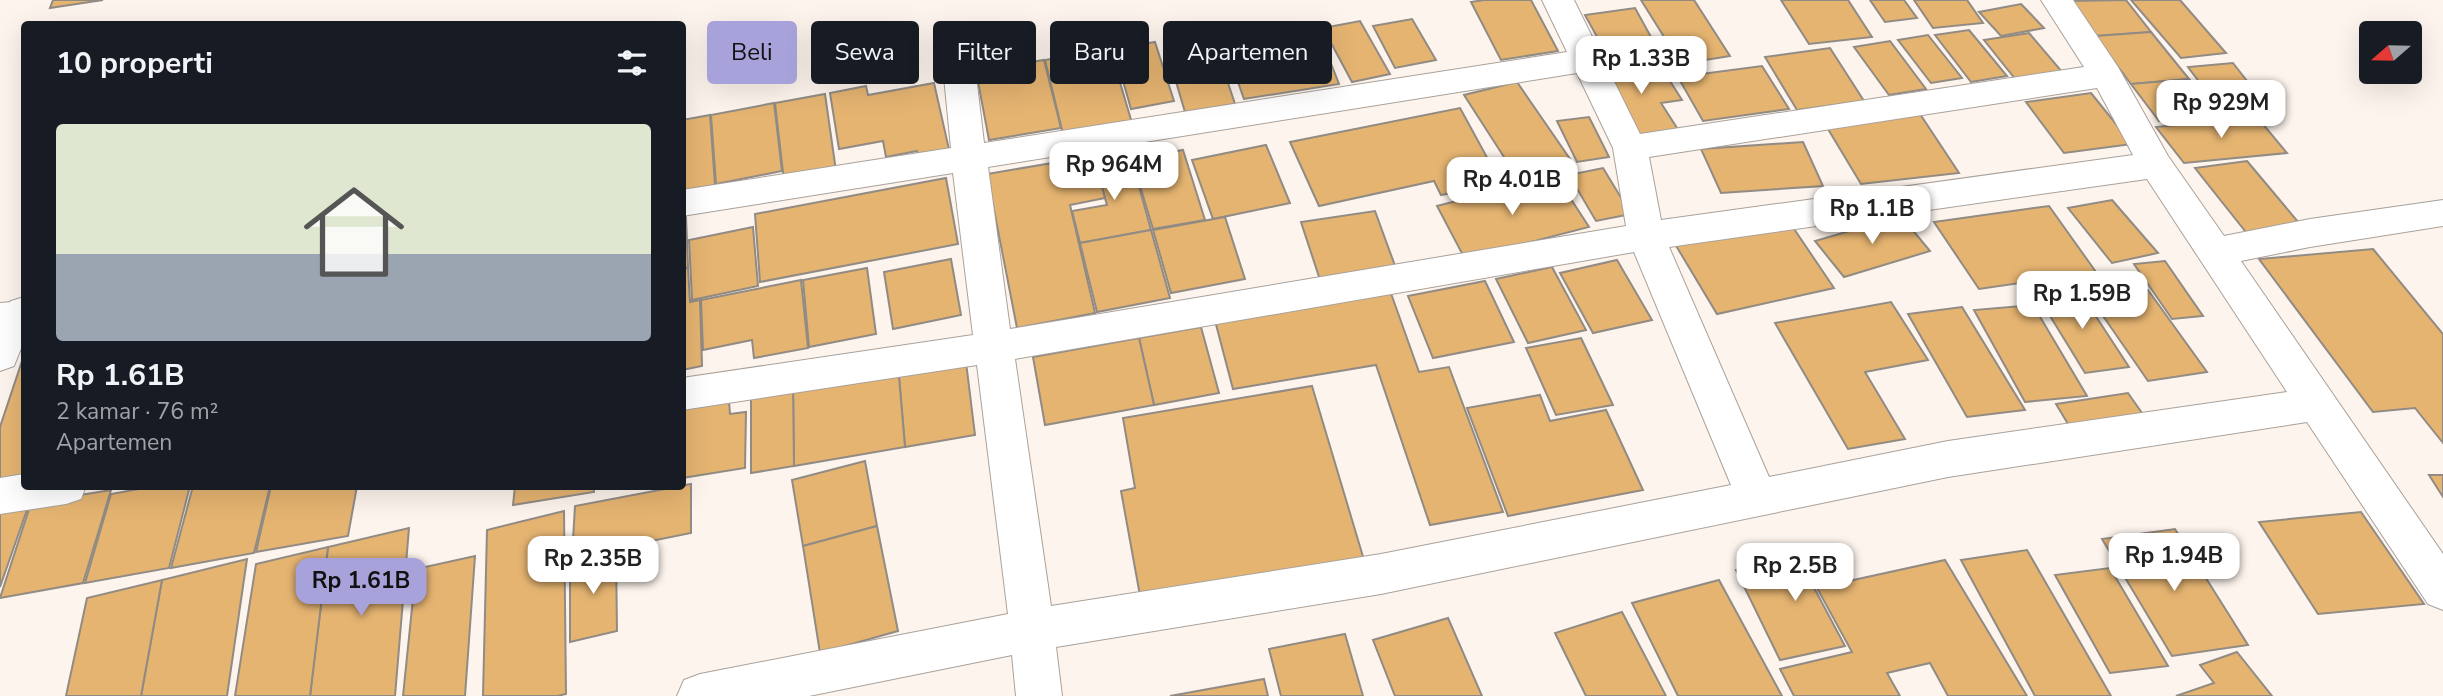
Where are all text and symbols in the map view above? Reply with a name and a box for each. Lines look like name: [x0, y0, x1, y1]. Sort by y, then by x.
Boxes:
chip: Beli: [707, 21, 797, 84]
chip: Sewa: [811, 21, 919, 84]
chip: Filter: [933, 21, 1036, 84]
chip: Baru: [1050, 21, 1149, 84]
chip: Apartemen: [1163, 21, 1332, 84]
north arrow: [2359, 21, 2422, 84]
map controls: [2359, 21, 2422, 84]
pin: Rp 1.33B: [1569, 36, 1713, 96]
text: 10 properti: [56, 43, 213, 84]
text: Rp 1.33B: [1592, 43, 1690, 74]
icon: filters: [613, 44, 651, 82]
pin: Rp 929M: [2156, 80, 2286, 140]
text: Rp 929M: [2172, 87, 2270, 118]
pin: Rp 964M: [1049, 142, 1179, 202]
text: Rp 964M: [1065, 149, 1163, 180]
pin: Rp 4.01B: [1440, 158, 1584, 217]
text: Rp 4.01B: [1463, 164, 1561, 195]
icon: home: [291, 169, 417, 295]
pin: Rp 1.1B: [1807, 187, 1937, 246]
text: Rp 1.1B: [1830, 193, 1914, 224]
pin: Rp 1.59B: [2010, 272, 2154, 331]
text: Rp 1.59B: [2033, 278, 2131, 309]
text: Rp 1.61B: [56, 355, 185, 396]
text: 2 kamar · 76 m²: [56, 396, 218, 427]
text: Apartemen: [56, 427, 172, 458]
pin: Rp 1.94B: [2102, 534, 2246, 593]
pin: Rp 2.35B: [521, 536, 665, 596]
text: Rp 1.94B: [2125, 540, 2223, 571]
text: Rp 2.35B: [544, 543, 642, 574]
pin: Rp 2.5B: [1730, 544, 1860, 603]
text: Rp 2.5B: [1753, 550, 1837, 581]
pin: Rp 1.61B: [289, 558, 433, 618]
text: Rp 1.61B: [312, 565, 410, 596]

